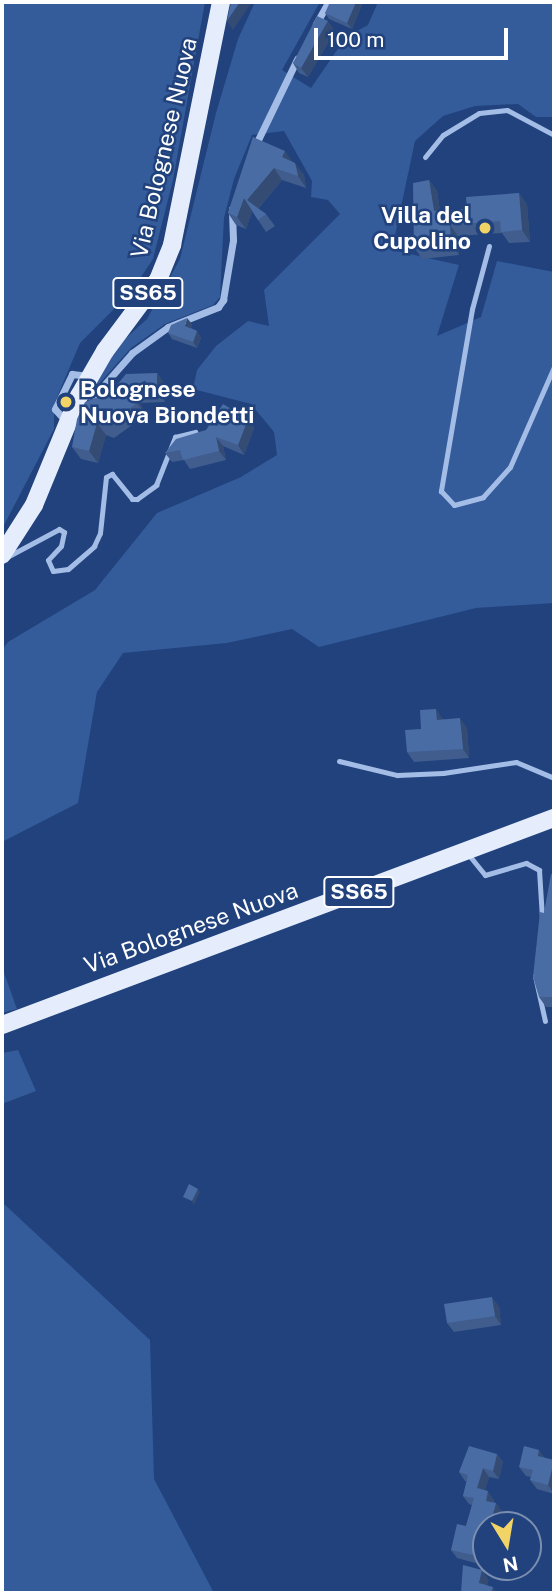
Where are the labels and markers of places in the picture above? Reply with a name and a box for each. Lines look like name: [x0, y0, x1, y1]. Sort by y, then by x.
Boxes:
place label: Villa del Cupolino: [373, 201, 471, 255]
marker: Villa del Cupolino: [477, 220, 493, 236]
place label: Bolognese Nuova Biondetti: [80, 375, 254, 429]
marker: Bolognese Nuova Biondetti: [58, 394, 74, 410]

